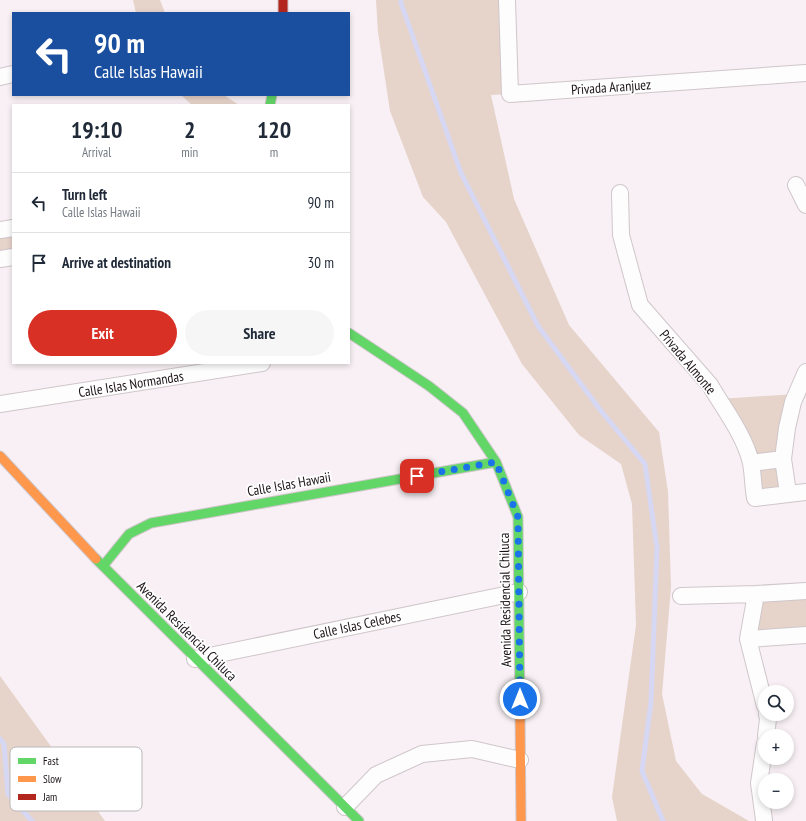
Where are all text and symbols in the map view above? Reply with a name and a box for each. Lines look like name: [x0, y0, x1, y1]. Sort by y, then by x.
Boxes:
text: 90 m: [94, 24, 145, 61]
icon: left: [28, 28, 80, 80]
text: Calle Islas Hawaii: [94, 60, 203, 83]
street label: Privada Aranjuez: [570, 75, 652, 99]
text: 19:10: [71, 114, 123, 145]
text: 2: [184, 114, 195, 145]
text: 120: [257, 114, 291, 145]
text: Arrival: [82, 144, 111, 161]
text: min: [181, 144, 198, 161]
text: m: [270, 144, 278, 161]
text: Turn left: [62, 185, 107, 204]
icon: left: [28, 192, 50, 214]
text: 90 m: [308, 193, 334, 212]
text: Calle Islas Hawaii: [62, 204, 141, 221]
icon: arrive: [28, 252, 50, 274]
text: Arrive at destination: [62, 253, 171, 272]
text: 30 m: [308, 253, 334, 272]
button: Exit: [28, 310, 177, 356]
button: Share: [185, 310, 334, 356]
street label: Privada Almonte: [656, 326, 720, 398]
street label: Calle Islas Normandas: [77, 367, 185, 401]
pin: [400, 459, 434, 493]
icon: arrive: [406, 465, 428, 487]
street label: Calle Islas Hawaii: [246, 468, 332, 500]
street label: Avenida Residencial Chiluca: [495, 533, 515, 667]
street label: Avenida Residencial Chiluca: [133, 577, 241, 685]
street label: Calle Islas Celebes: [312, 607, 403, 643]
position arrow: [499, 678, 541, 720]
map controls: [758, 685, 794, 809]
button: search: [758, 685, 794, 721]
button: +: [758, 729, 794, 765]
legend: [10, 747, 142, 811]
text: Fast: [43, 754, 59, 768]
text: Slow: [43, 772, 62, 786]
button: −: [758, 773, 794, 809]
text: Jam: [42, 790, 57, 804]

